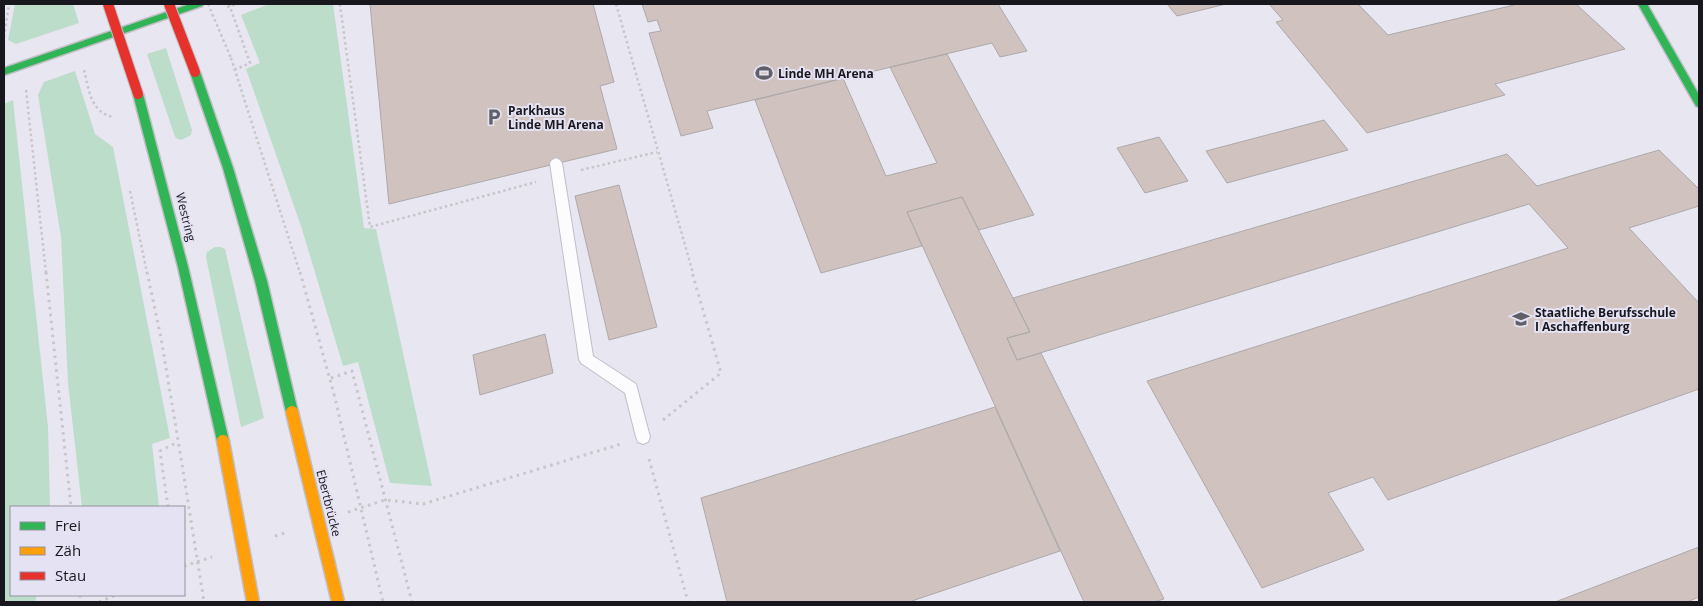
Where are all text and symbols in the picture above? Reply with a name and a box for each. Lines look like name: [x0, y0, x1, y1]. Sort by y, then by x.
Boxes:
sports icon: Linde MH Arena: [754, 63, 774, 83]
place label: Linde MH Arena: [778, 65, 874, 82]
place label: Parkhaus Linde MH Arena: [508, 102, 604, 133]
parking icon: Parkhaus Linde MH Arena: [484, 107, 504, 127]
street label: Westring: [172, 191, 200, 244]
place label: Staatliche Berufsschule I Aschaffenburg: [1535, 304, 1676, 335]
school or university icon: Staatliche Berufsschule I Aschaffenburg: [1511, 309, 1531, 329]
street label: Ebertbrücke: [312, 468, 346, 538]
legend: [10, 506, 185, 596]
text: Frei: [55, 515, 81, 535]
text: Zäh: [55, 540, 81, 560]
text: Stau: [55, 565, 86, 585]

